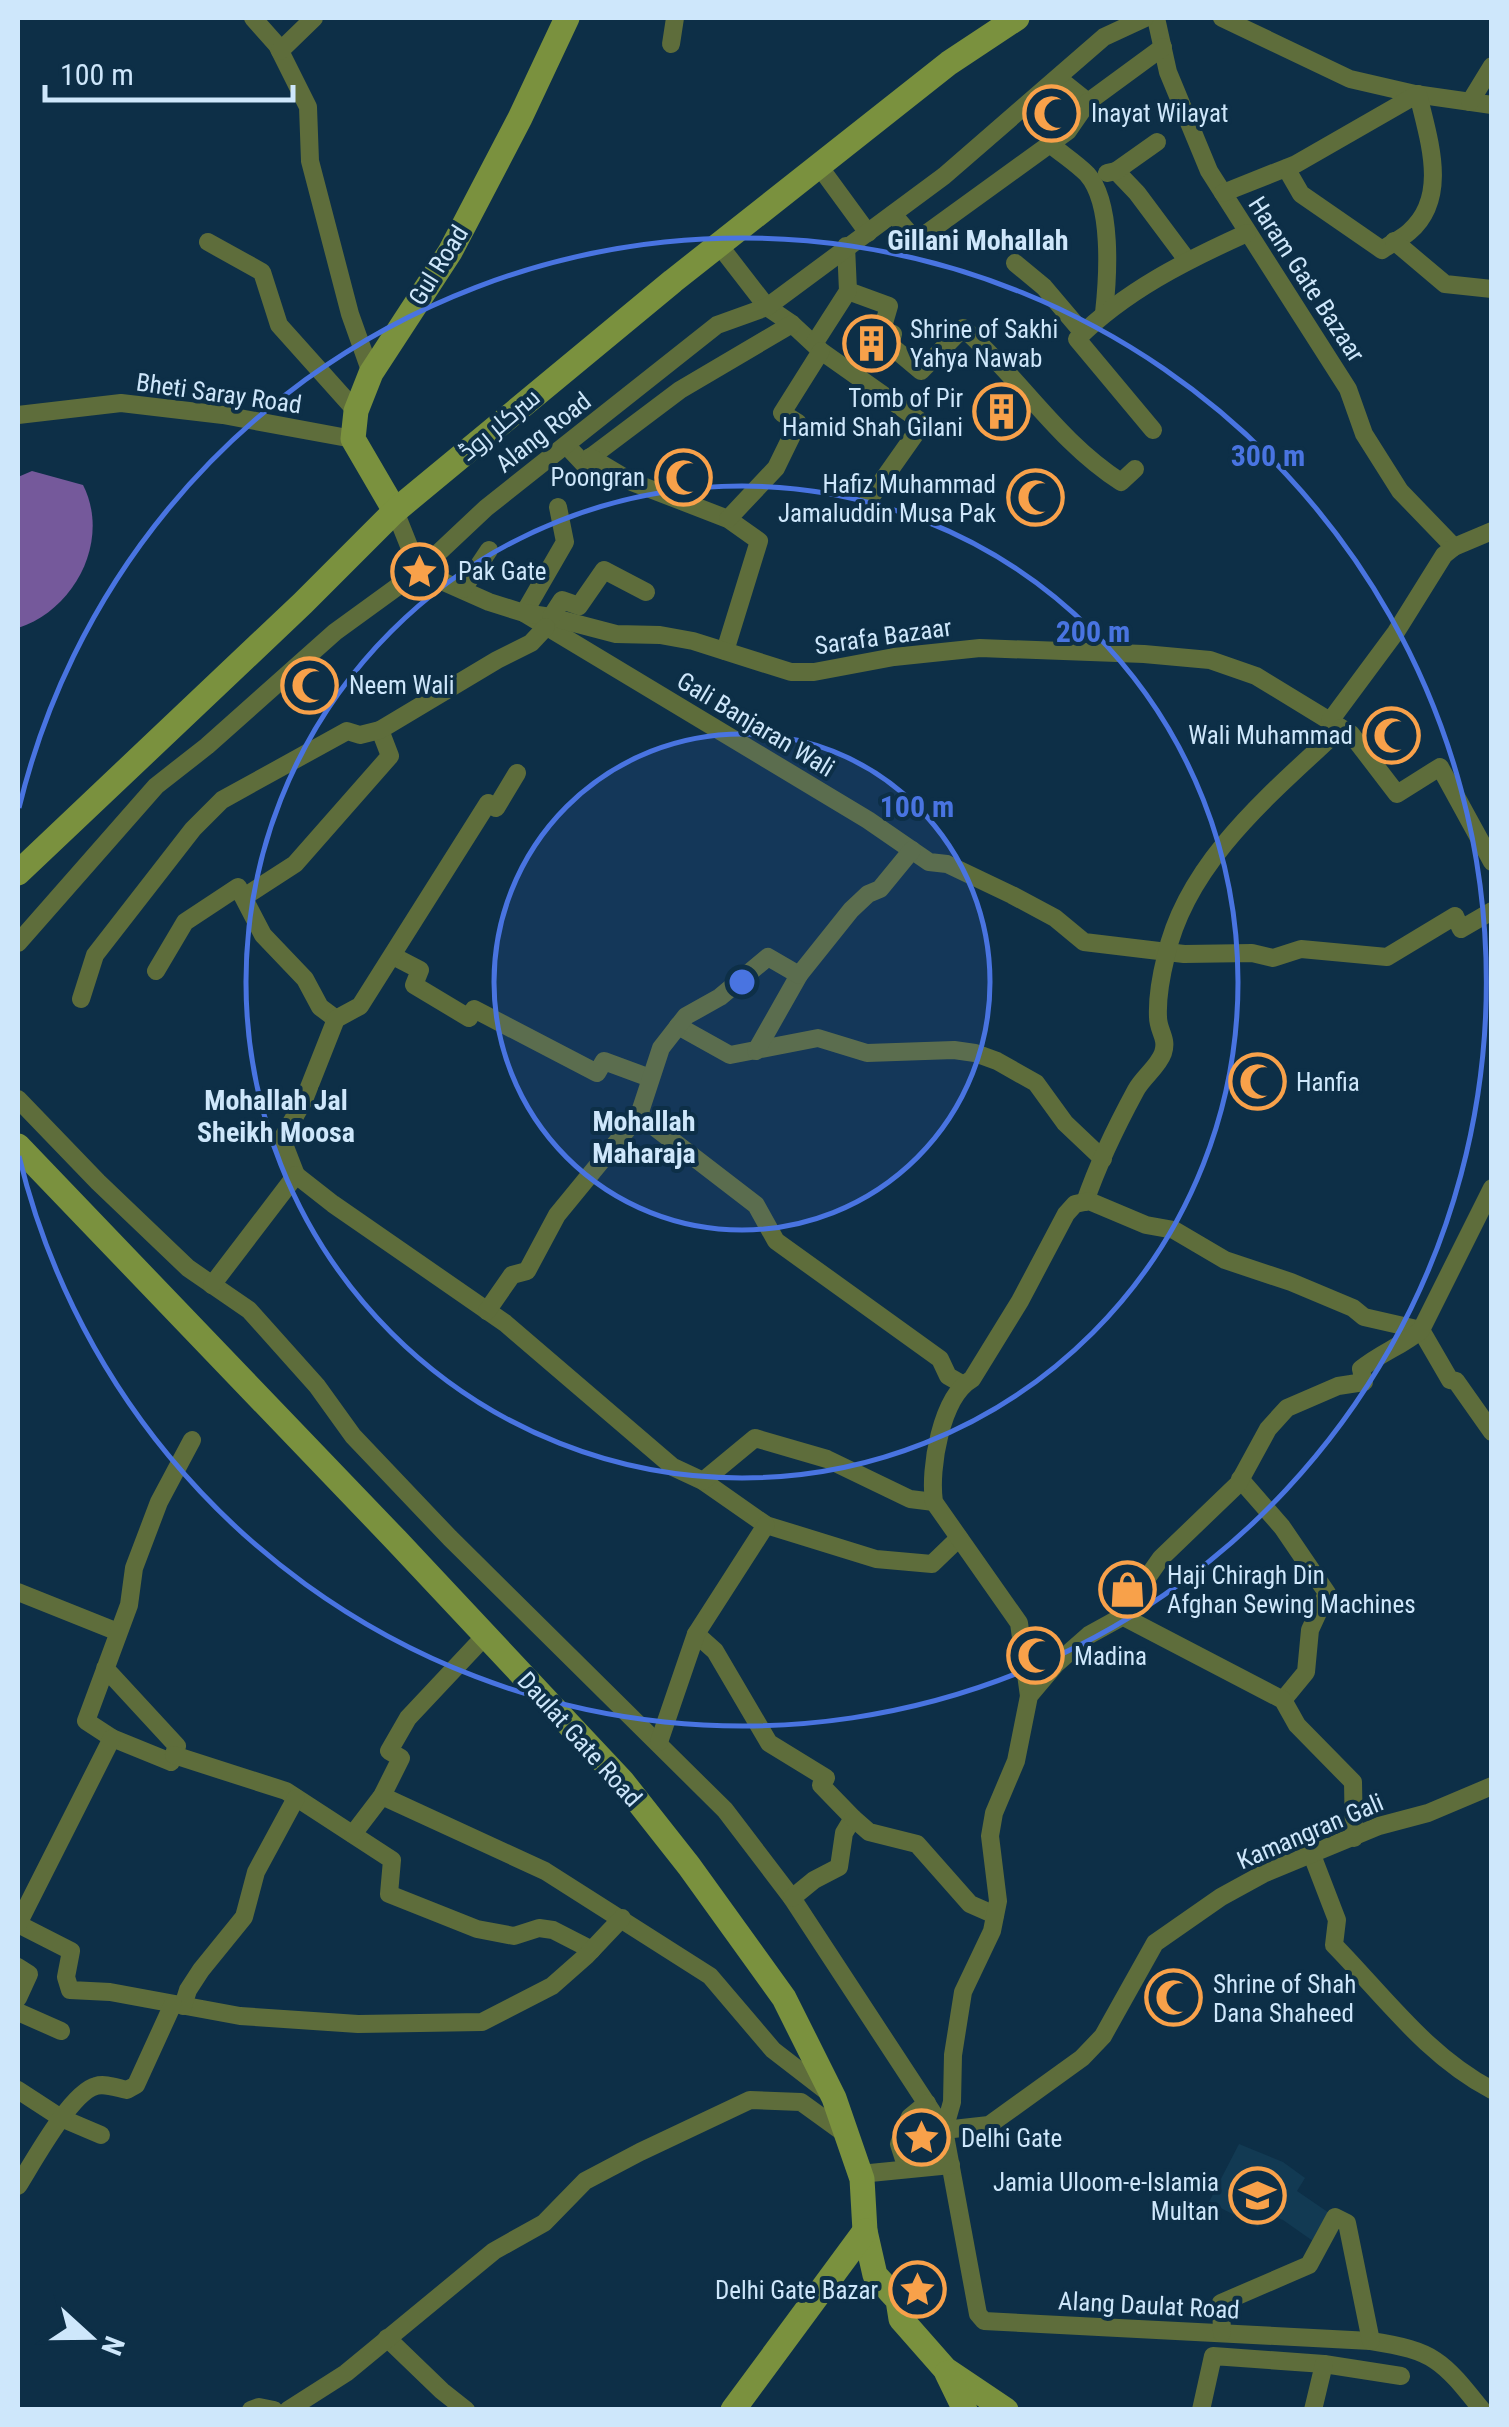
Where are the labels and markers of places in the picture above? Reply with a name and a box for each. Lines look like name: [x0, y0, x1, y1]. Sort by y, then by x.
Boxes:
mosque icon: Inayat Wilayat: [1022, 83, 1082, 143]
place label: Inayat Wilayat: [1091, 99, 1228, 128]
building icon: Shrine of Sakhi Yahya Nawab: [841, 313, 901, 373]
place label: Shrine of Sakhi Yahya Nawab: [910, 315, 1058, 373]
building icon: Tomb of Pir Hamid Shah Gilani: [972, 382, 1032, 442]
place label: Tomb of Pir Hamid Shah Gilani: [782, 384, 963, 442]
mosque icon: Poongran: [654, 447, 714, 507]
place label: Poongran: [551, 463, 645, 492]
mosque icon: Hafiz Muhammad Jamaluddin Musa Pak: [1005, 468, 1065, 528]
place label: Hafiz Muhammad Jamaluddin Musa Pak: [778, 470, 997, 528]
place icon: Pak Gate: [389, 541, 449, 601]
place label: Pak Gate: [458, 557, 547, 586]
mosque icon: Neem Wali: [280, 655, 340, 715]
place label: Neem Wali: [349, 671, 455, 700]
mosque icon: Wali Muhammad: [1362, 705, 1422, 765]
place label: Wali Muhammad: [1188, 721, 1353, 750]
centre of rings: [724, 964, 760, 1000]
mosque icon: Hanfia: [1227, 1052, 1287, 1112]
place label: Hanfia: [1296, 1068, 1360, 1097]
shop icon: Haji Chiragh Din Afghan Sewing Machines: [1098, 1559, 1158, 1619]
place label: Haji Chiragh Din Afghan Sewing Machines: [1167, 1561, 1416, 1619]
mosque icon: Madina: [1005, 1626, 1065, 1686]
place label: Madina: [1074, 1642, 1147, 1671]
mosque icon: Shrine of Shah Dana Shaheed: [1144, 1968, 1204, 2028]
place label: Shrine of Shah Dana Shaheed: [1213, 1970, 1356, 2028]
place icon: Delhi Gate: [892, 2108, 952, 2168]
place label: Delhi Gate: [961, 2124, 1062, 2153]
school or university icon: Jamia Uloom-e-Islamia Multan: [1228, 2166, 1288, 2226]
place label: Jamia Uloom-e-Islamia Multan: [993, 2168, 1219, 2226]
place icon: Delhi Gate Bazar: [887, 2260, 947, 2320]
place label: Delhi Gate Bazar: [715, 2276, 878, 2305]

